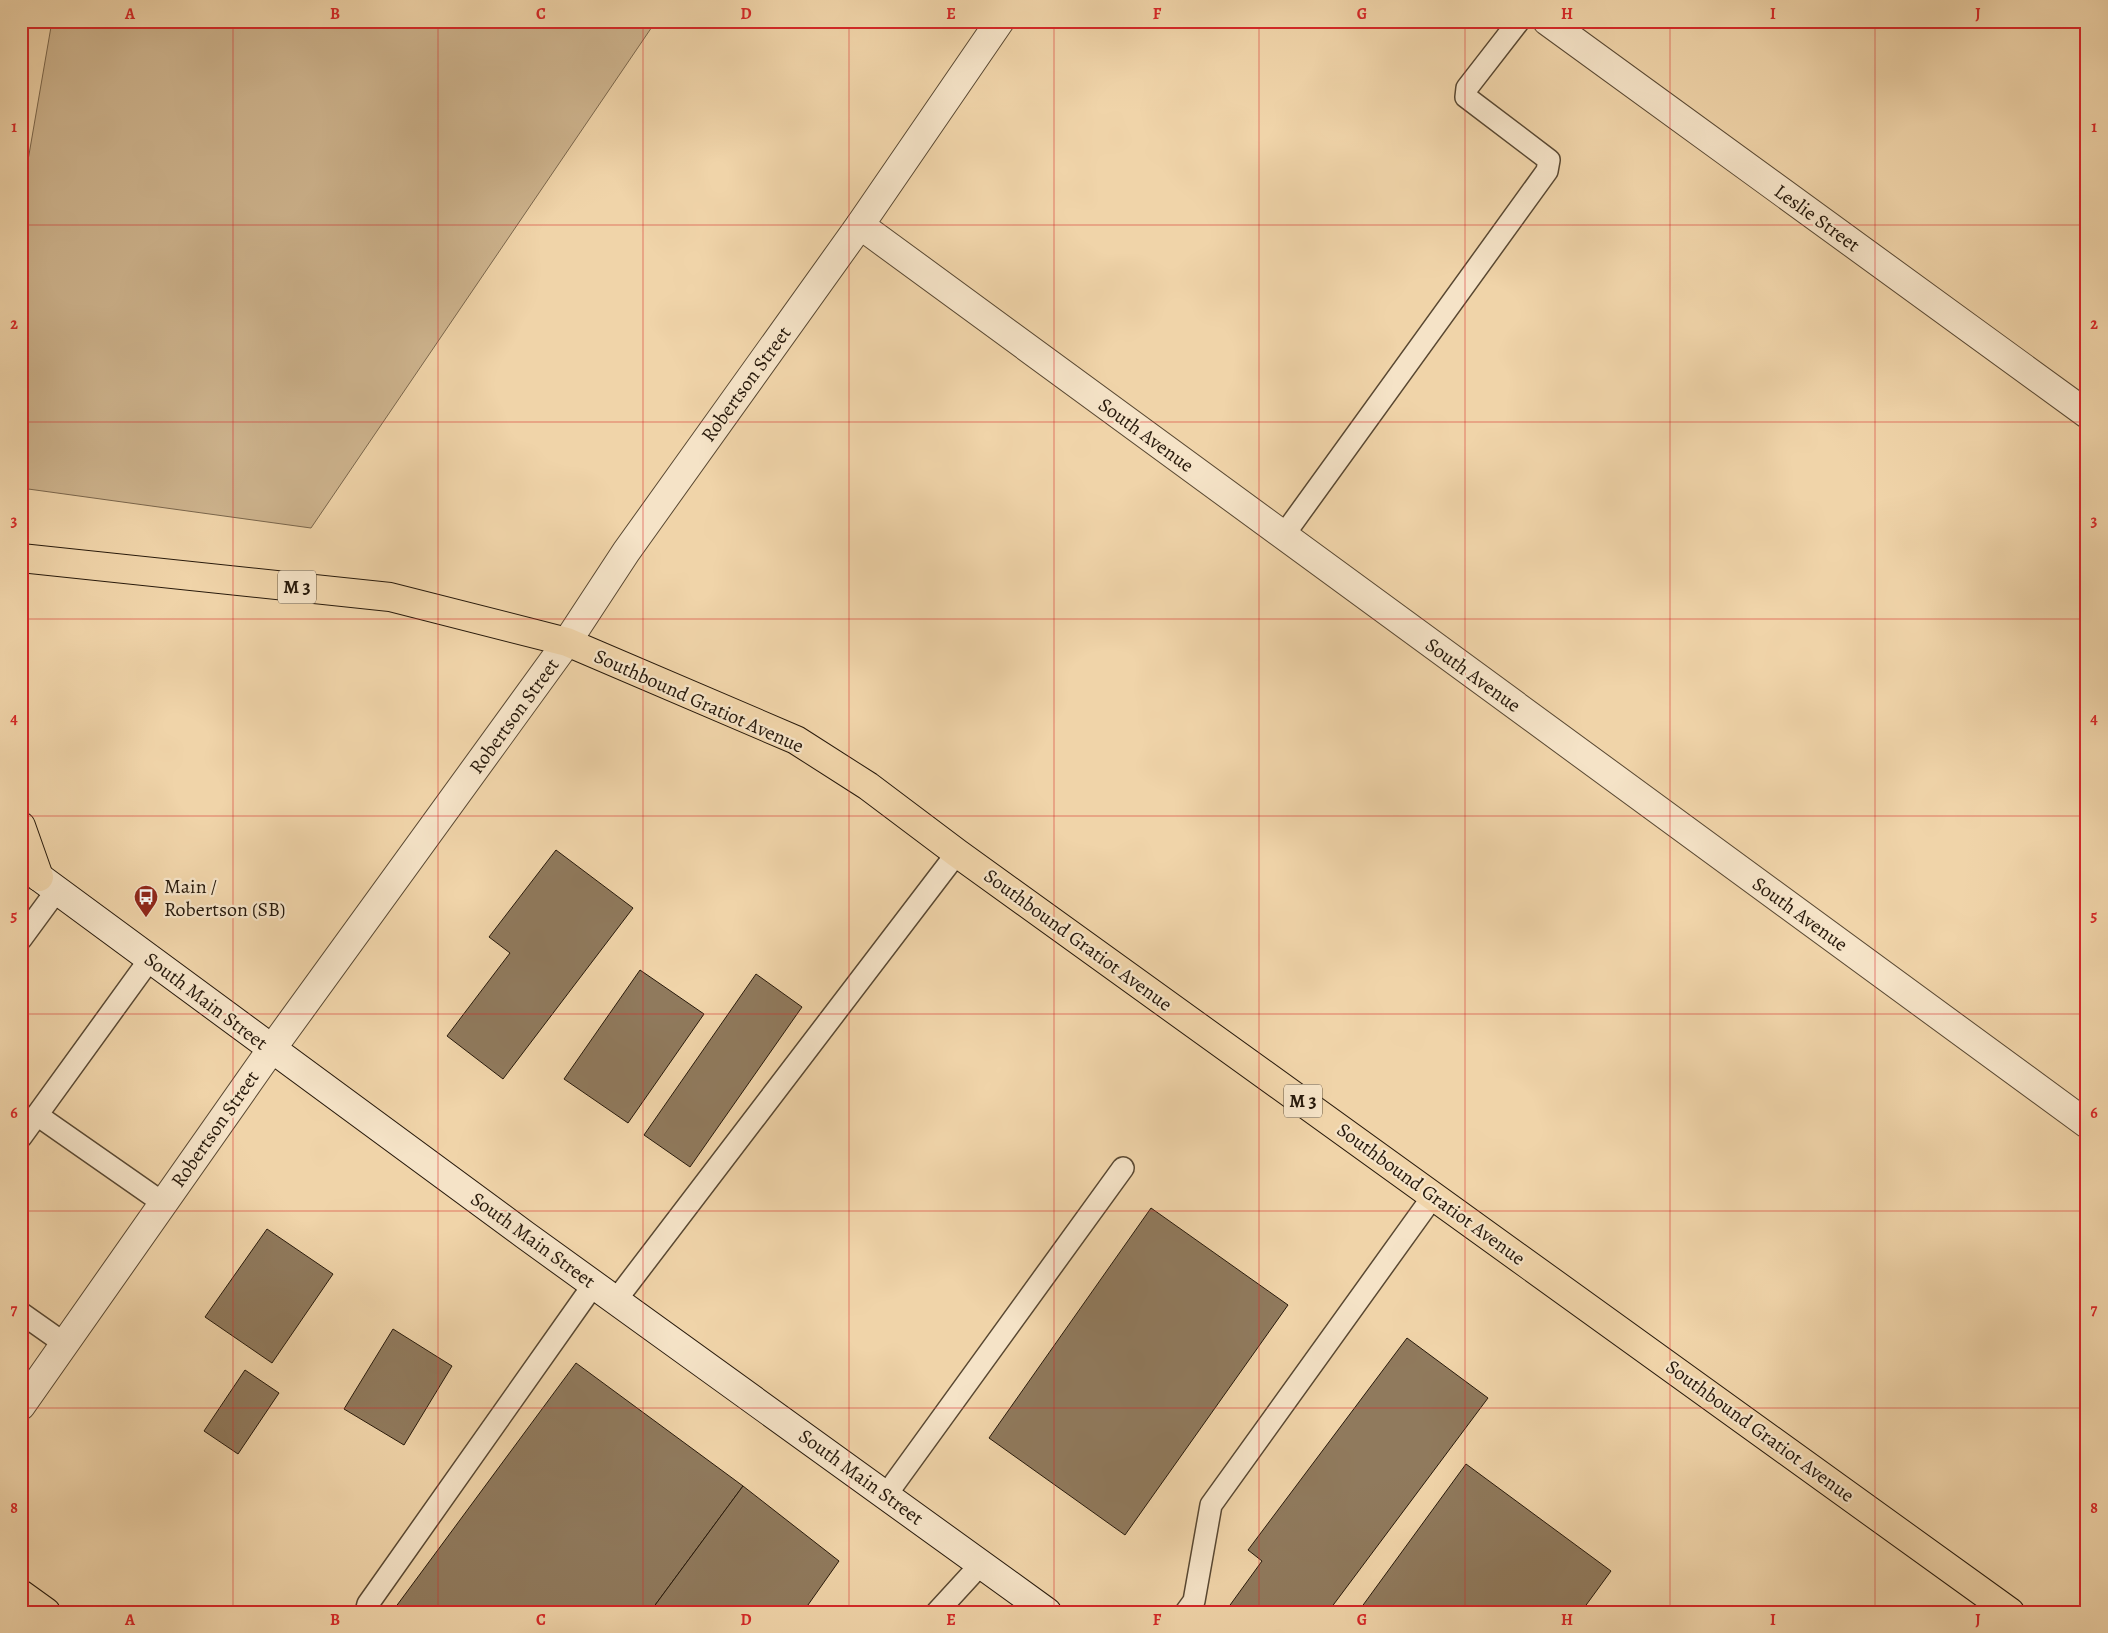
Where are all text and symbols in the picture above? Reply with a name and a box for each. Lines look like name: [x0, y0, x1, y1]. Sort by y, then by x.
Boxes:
text: A: [124, 3, 136, 25]
text: B: [330, 3, 340, 25]
text: C: [536, 3, 546, 25]
text: D: [740, 3, 752, 25]
text: E: [946, 3, 956, 25]
text: F: [1153, 3, 1162, 25]
text: G: [1357, 3, 1367, 25]
text: H: [1561, 3, 1573, 25]
text: I: [1770, 3, 1776, 25]
text: J: [1975, 3, 1981, 25]
text: 1: [11, 116, 17, 138]
text: 1: [2091, 116, 2097, 138]
street label: Leslie Street: [1769, 178, 1866, 258]
text: 2: [10, 313, 18, 335]
text: 2: [2090, 313, 2098, 335]
street label: Robertson Street: [695, 320, 797, 447]
street label: South Avenue: [1093, 391, 1199, 479]
text: 3: [11, 510, 18, 532]
text: 3: [2091, 510, 2098, 532]
road number: M 3: [278, 570, 316, 604]
street label: South Avenue: [1420, 631, 1526, 719]
street label: Southbound Gratiot Avenue: [590, 643, 808, 759]
street label: Robertson Street: [463, 652, 565, 779]
text: 4: [10, 708, 18, 730]
text: 4: [2090, 708, 2098, 730]
street label: Southbound Gratiot Avenue: [978, 862, 1178, 1018]
street label: South Avenue: [1747, 870, 1853, 958]
place label: Main / Robertson (SB): [164, 873, 285, 923]
bus stop icon: Main / Robertson (SB): [133, 884, 159, 918]
text: 5: [11, 905, 18, 927]
text: 5: [2091, 905, 2098, 927]
street label: South Main Street: [139, 946, 274, 1057]
street label: Robertson Street: [165, 1065, 266, 1193]
road number: M 3: [1284, 1084, 1322, 1118]
text: 6: [10, 1102, 18, 1124]
text: 6: [2090, 1102, 2098, 1124]
street label: Southbound Gratiot Avenue: [1331, 1116, 1531, 1272]
street label: South Main Street: [465, 1186, 601, 1295]
text: 7: [11, 1299, 18, 1321]
text: 7: [2091, 1299, 2098, 1321]
street label: Southbound Gratiot Avenue: [1660, 1353, 1860, 1509]
street label: South Main Street: [793, 1423, 929, 1532]
text: 8: [10, 1497, 18, 1519]
text: 8: [2090, 1497, 2098, 1519]
text: A: [124, 1609, 136, 1631]
text: B: [330, 1609, 340, 1631]
text: C: [536, 1609, 546, 1631]
text: D: [740, 1609, 752, 1631]
text: E: [946, 1609, 956, 1631]
text: F: [1153, 1609, 1162, 1631]
text: G: [1357, 1609, 1367, 1631]
text: H: [1561, 1609, 1573, 1631]
text: I: [1770, 1609, 1776, 1631]
text: J: [1975, 1609, 1981, 1631]

